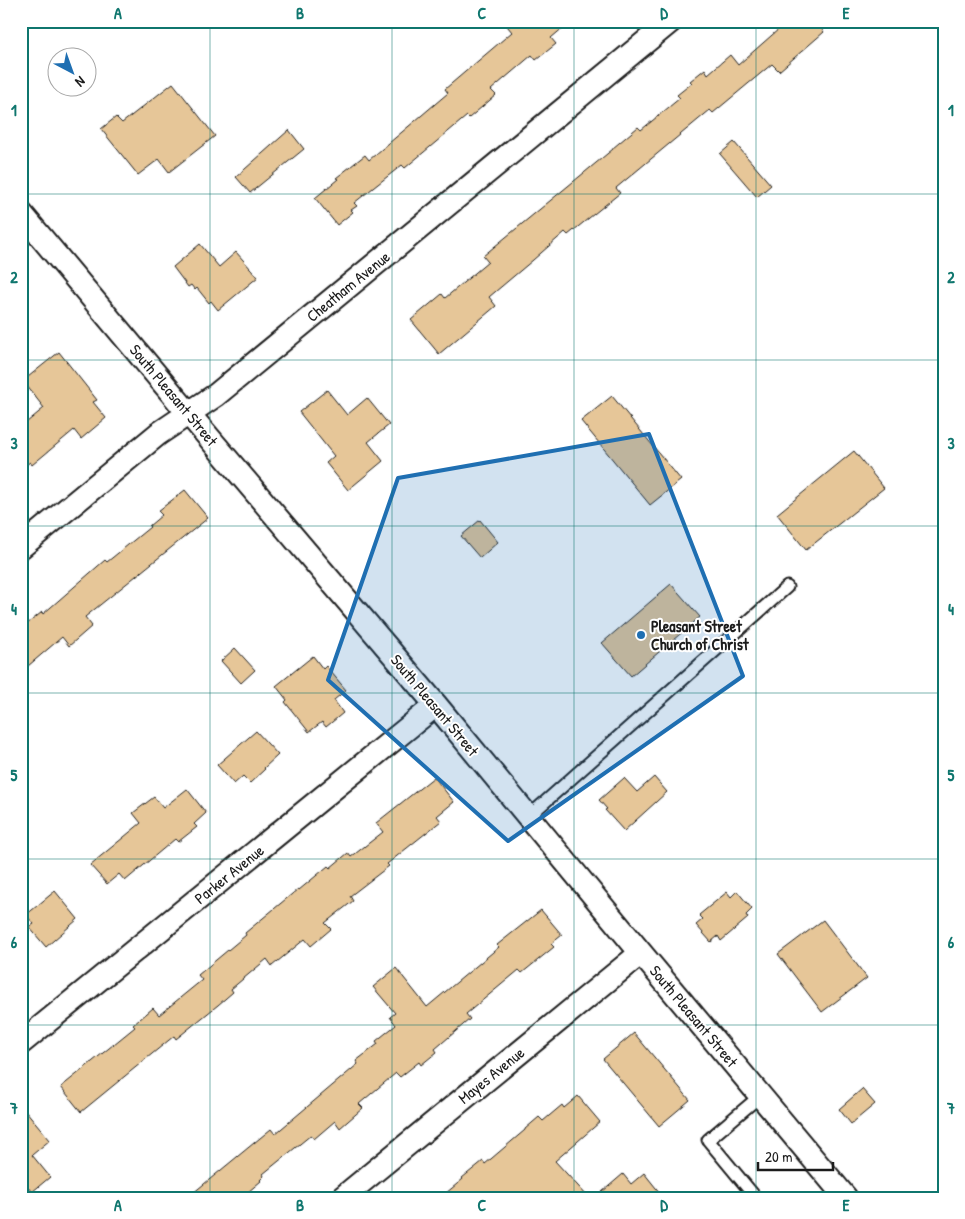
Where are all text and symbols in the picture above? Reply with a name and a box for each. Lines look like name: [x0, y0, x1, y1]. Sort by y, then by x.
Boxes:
text: A: [114, 2, 122, 24]
text: B: [296, 2, 304, 24]
text: C: [478, 2, 487, 24]
text: D: [660, 2, 668, 24]
text: E: [842, 2, 850, 24]
north arrow: [48, 48, 98, 98]
text: N: [71, 73, 90, 92]
text: 1: [11, 99, 17, 121]
text: 1: [948, 99, 954, 121]
street label: Cheatham Avenue: [302, 245, 395, 327]
text: 2: [10, 266, 18, 288]
text: 2: [947, 266, 955, 288]
street label: South Pleasant Street: [125, 339, 223, 451]
text: 3: [10, 432, 18, 454]
text: 3: [947, 432, 955, 454]
text: 4: [11, 598, 17, 620]
text: 4: [948, 598, 954, 620]
place label: Pleasant Street Church of Christ: [651, 615, 749, 655]
marker: Pleasant Street Church of Christ: [635, 629, 647, 641]
street label: South Pleasant Street: [386, 649, 484, 761]
text: 5: [11, 764, 18, 786]
text: 5: [948, 764, 955, 786]
street label: Parker Avenue: [190, 839, 269, 909]
text: 6: [11, 931, 18, 953]
text: 6: [948, 931, 955, 953]
street label: South Pleasant Street: [645, 960, 743, 1072]
street label: Mayes Avenue: [453, 1041, 529, 1109]
text: 7: [9, 1097, 18, 1119]
text: 7: [946, 1097, 955, 1119]
scale bar: [758, 1139, 832, 1171]
text: 20 m: [765, 1146, 792, 1167]
text: A: [114, 1194, 122, 1216]
text: B: [296, 1194, 304, 1216]
text: C: [478, 1194, 487, 1216]
text: D: [660, 1194, 668, 1216]
text: E: [842, 1194, 850, 1216]

